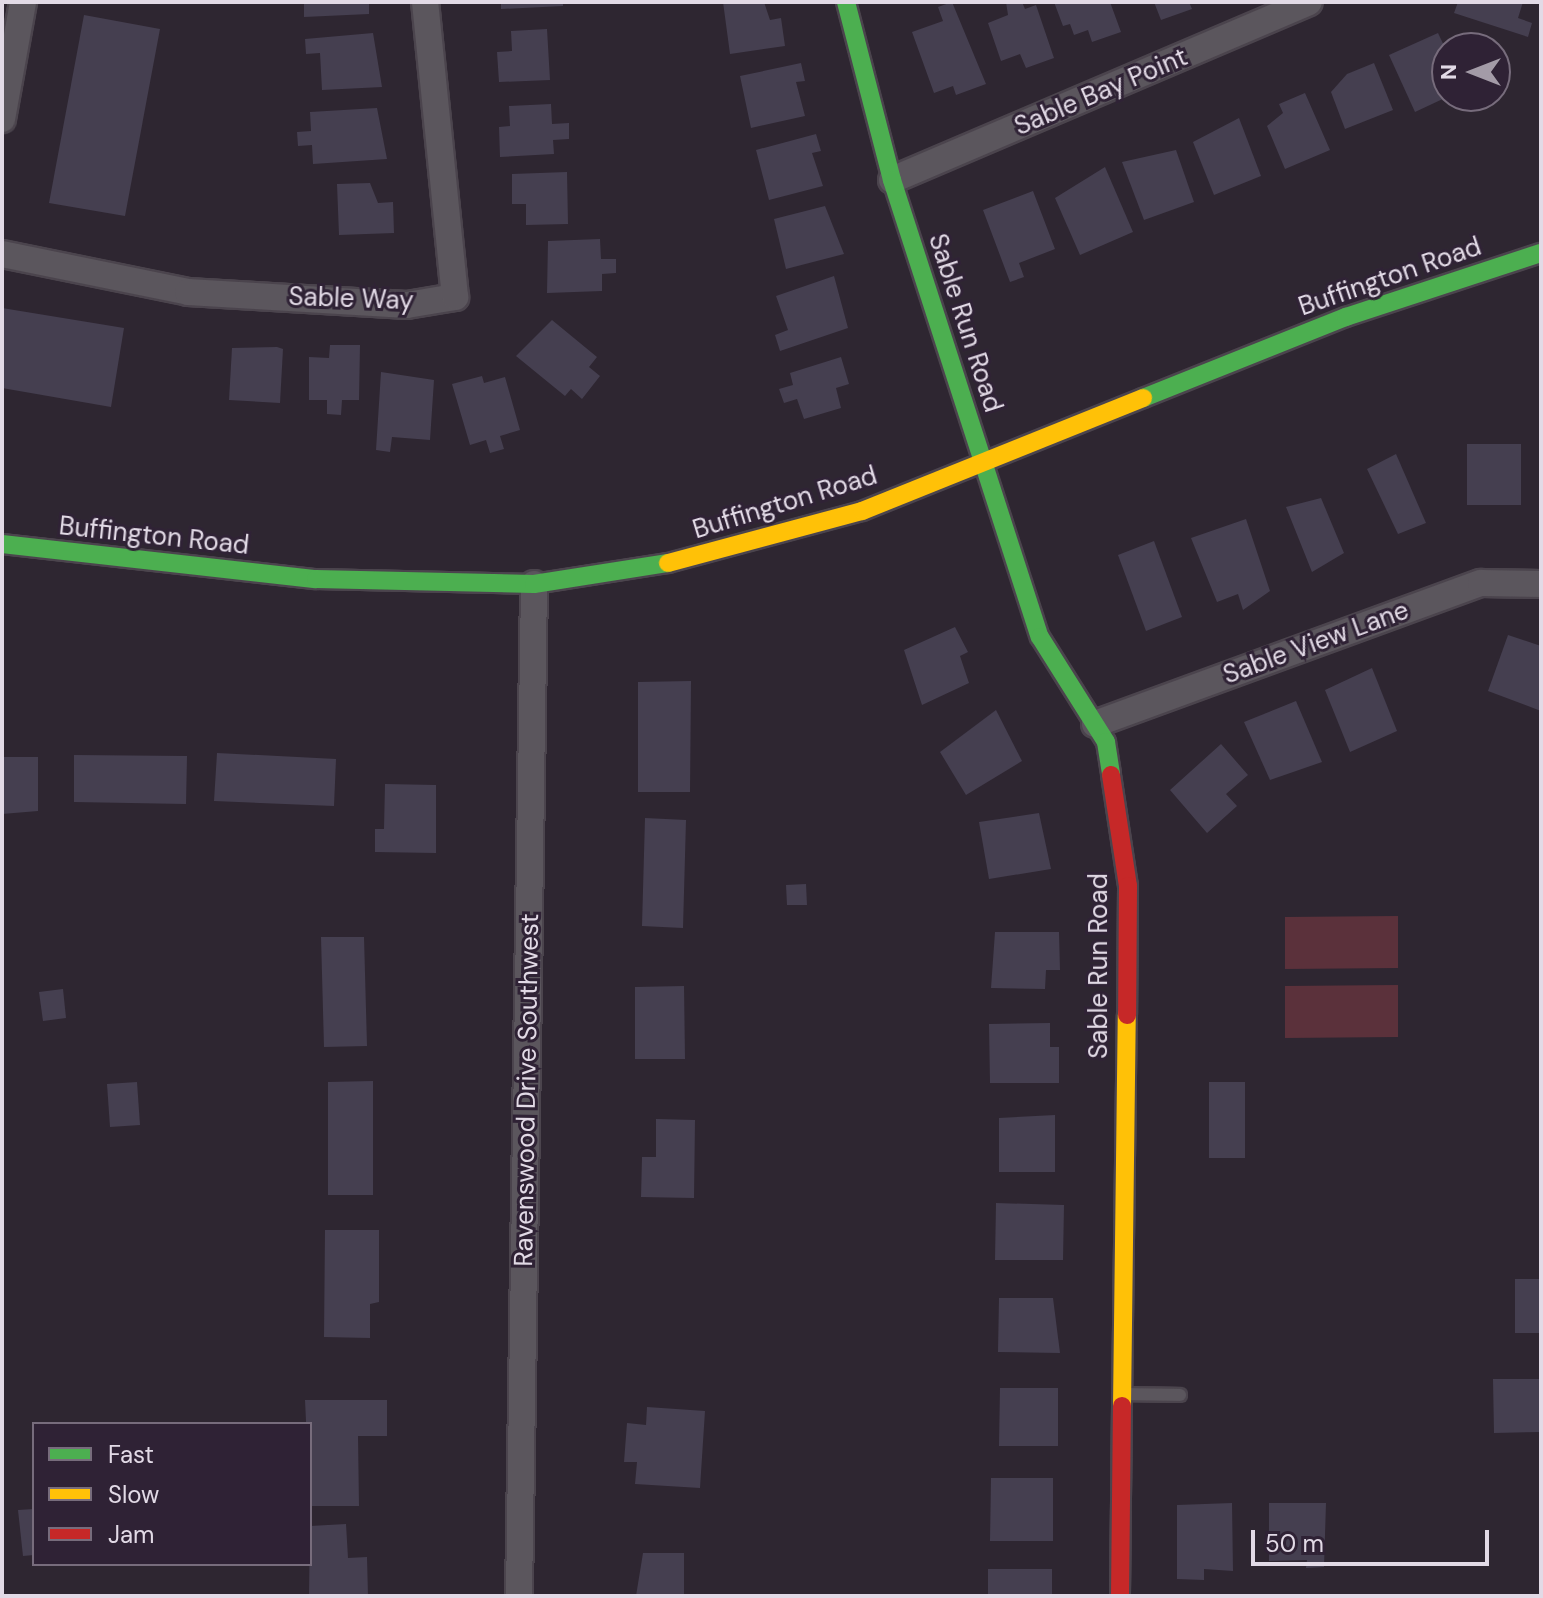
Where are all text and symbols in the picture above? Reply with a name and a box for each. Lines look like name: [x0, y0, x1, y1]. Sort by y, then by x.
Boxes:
north arrow: [1431, 32, 1511, 112]
street label: Sable Bay Point: [1010, 42, 1192, 142]
text: N: [1434, 64, 1463, 80]
street label: Sable Run Road: [921, 230, 1009, 416]
street label: Buffington Road: [1295, 231, 1485, 323]
street label: Sable Way: [288, 281, 414, 317]
street label: Buffington Road: [689, 460, 881, 546]
street label: Buffington Road: [57, 510, 251, 562]
street label: Sable View Lane: [1219, 595, 1413, 691]
street label: Sable Run Road: [1083, 873, 1115, 1059]
street label: Ravenswood Drive Southwest: [508, 913, 546, 1267]
legend: [32, 1422, 312, 1566]
text: Fast: [108, 1439, 154, 1470]
text: Slow: [108, 1479, 159, 1510]
scale bar: [1255, 1514, 1493, 1564]
text: Jam: [108, 1519, 154, 1550]
text: 50 m: [1265, 1528, 1324, 1559]

